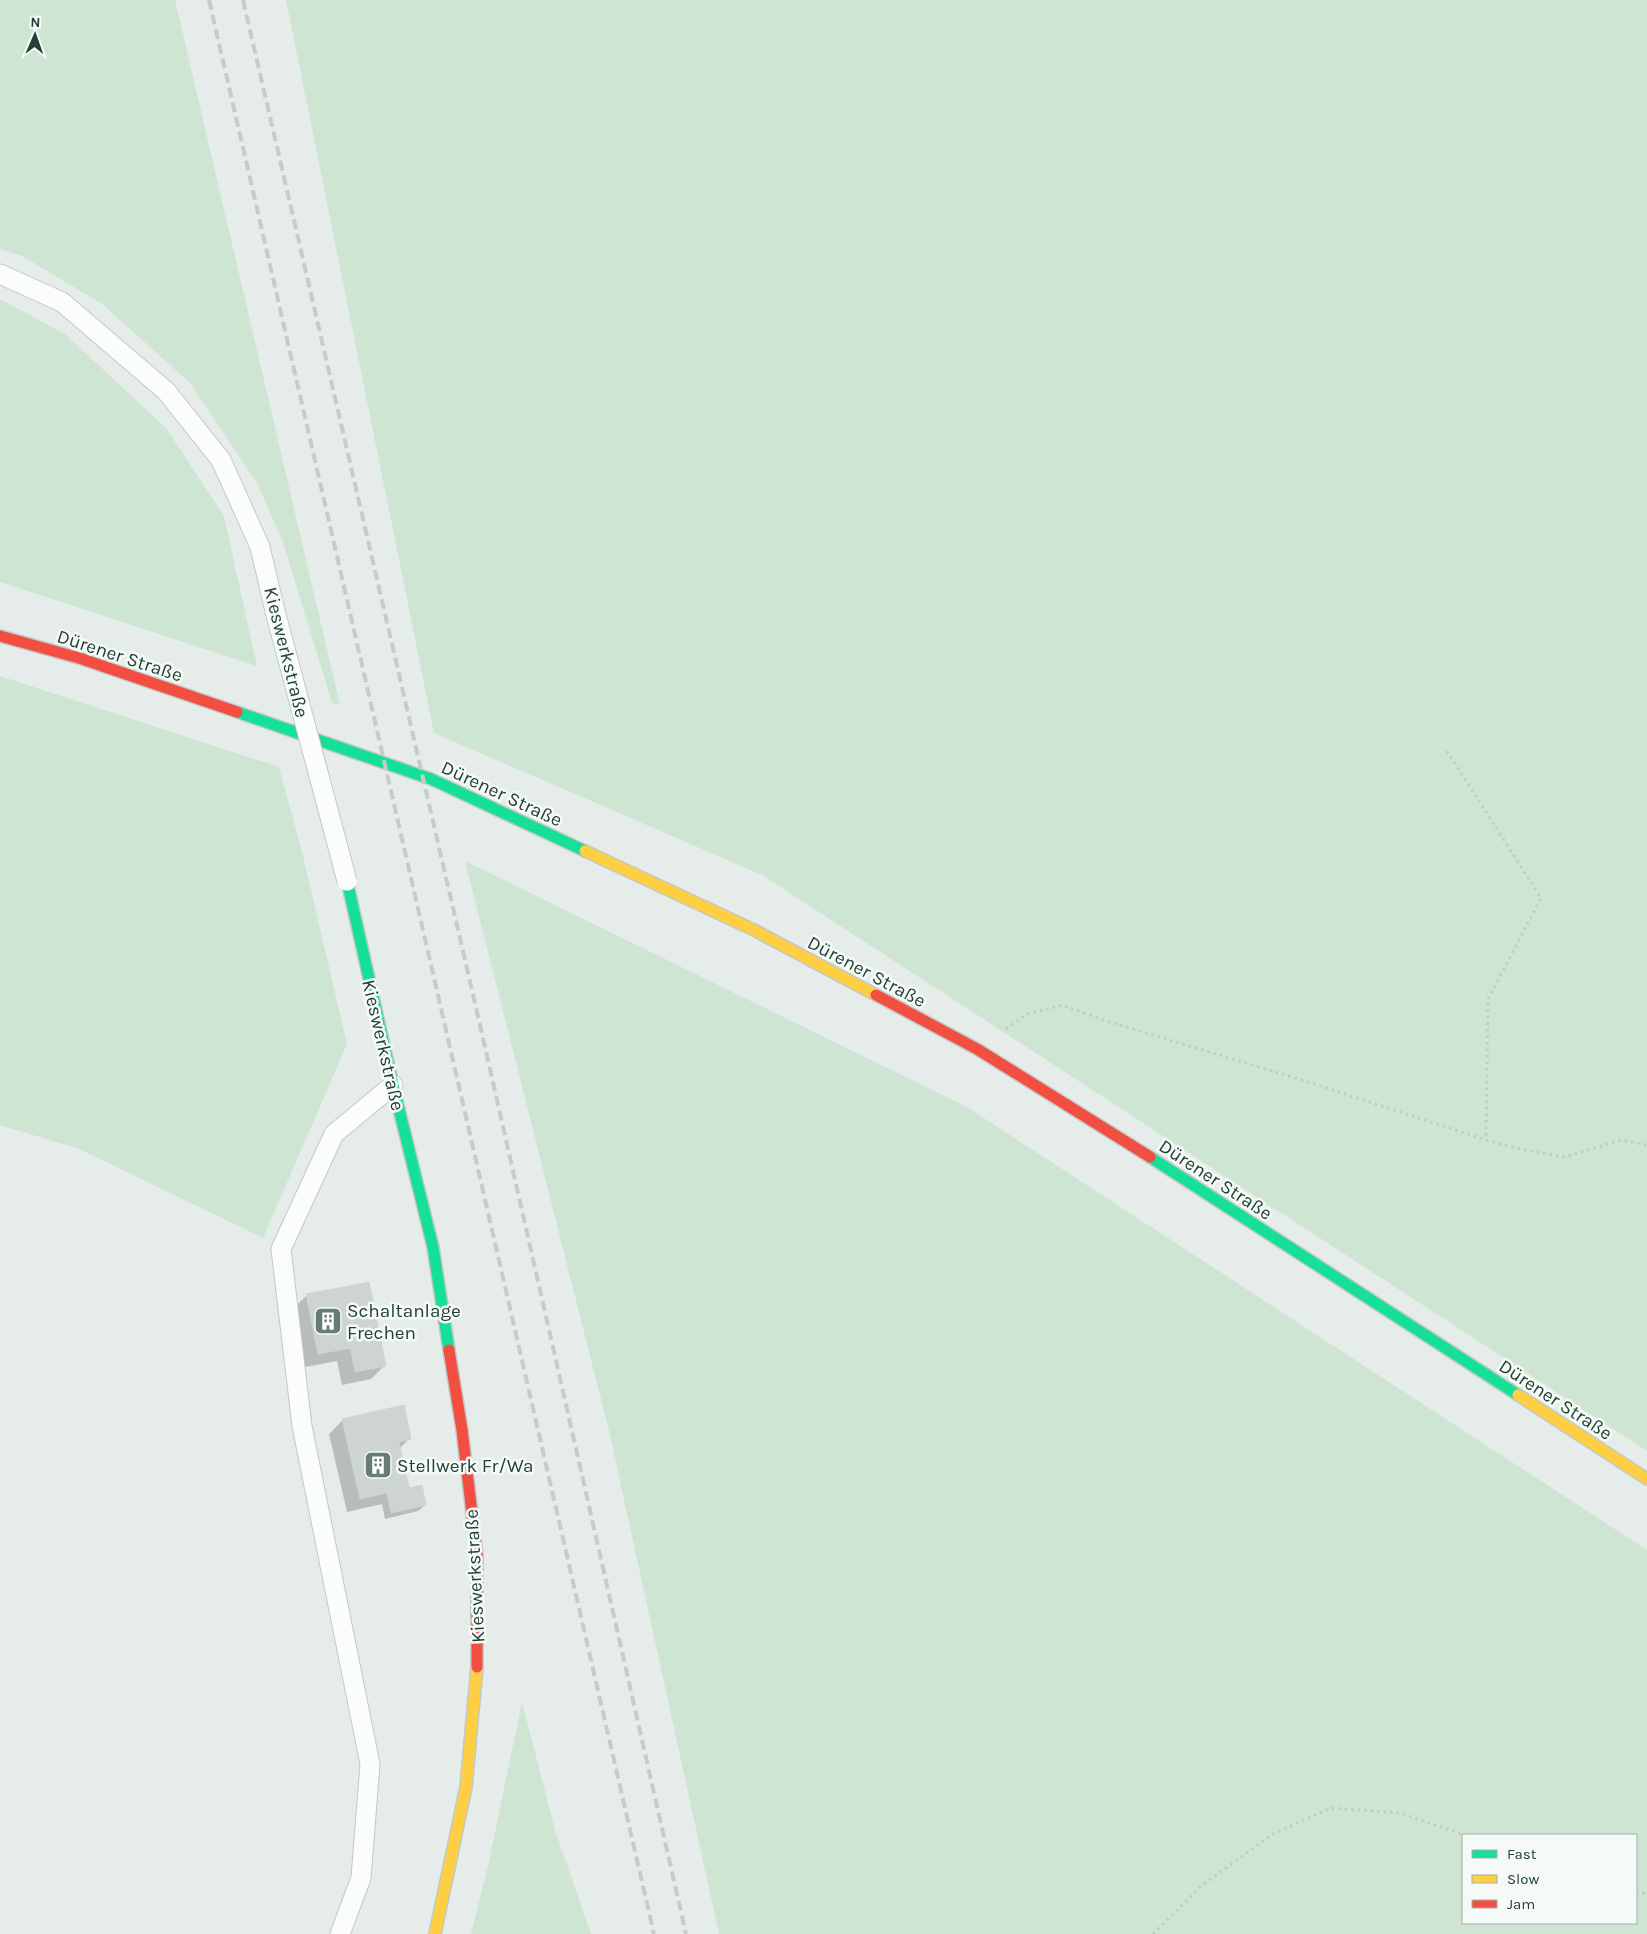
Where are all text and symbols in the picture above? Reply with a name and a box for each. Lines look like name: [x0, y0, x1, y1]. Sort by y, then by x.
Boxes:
north arrow: [10, 10, 60, 60]
text: N: [30, 14, 41, 31]
street label: Kieswerkstraße: [259, 585, 313, 720]
street label: Dürener Straße: [54, 625, 185, 687]
street label: Dürener Straße: [438, 756, 565, 831]
street label: Dürener Straße: [804, 932, 929, 1012]
street label: Kieswerkstraße: [357, 978, 409, 1113]
street label: Dürener Straße: [1155, 1135, 1276, 1225]
place label: Schaltanlage Frechen: [347, 1300, 461, 1344]
building icon: Schaltanlage Frechen: [313, 1306, 343, 1336]
street label: Dürener Straße: [1495, 1355, 1616, 1445]
building icon: Stellwerk Fr/Wa: [363, 1450, 393, 1480]
place label: Stellwerk Fr/Wa: [397, 1455, 534, 1477]
street label: Kieswerkstraße: [461, 1509, 489, 1643]
legend: [1462, 1834, 1637, 1924]
text: Fast: [1507, 1845, 1537, 1863]
text: Slow: [1507, 1870, 1539, 1888]
text: Jam: [1507, 1895, 1535, 1913]

